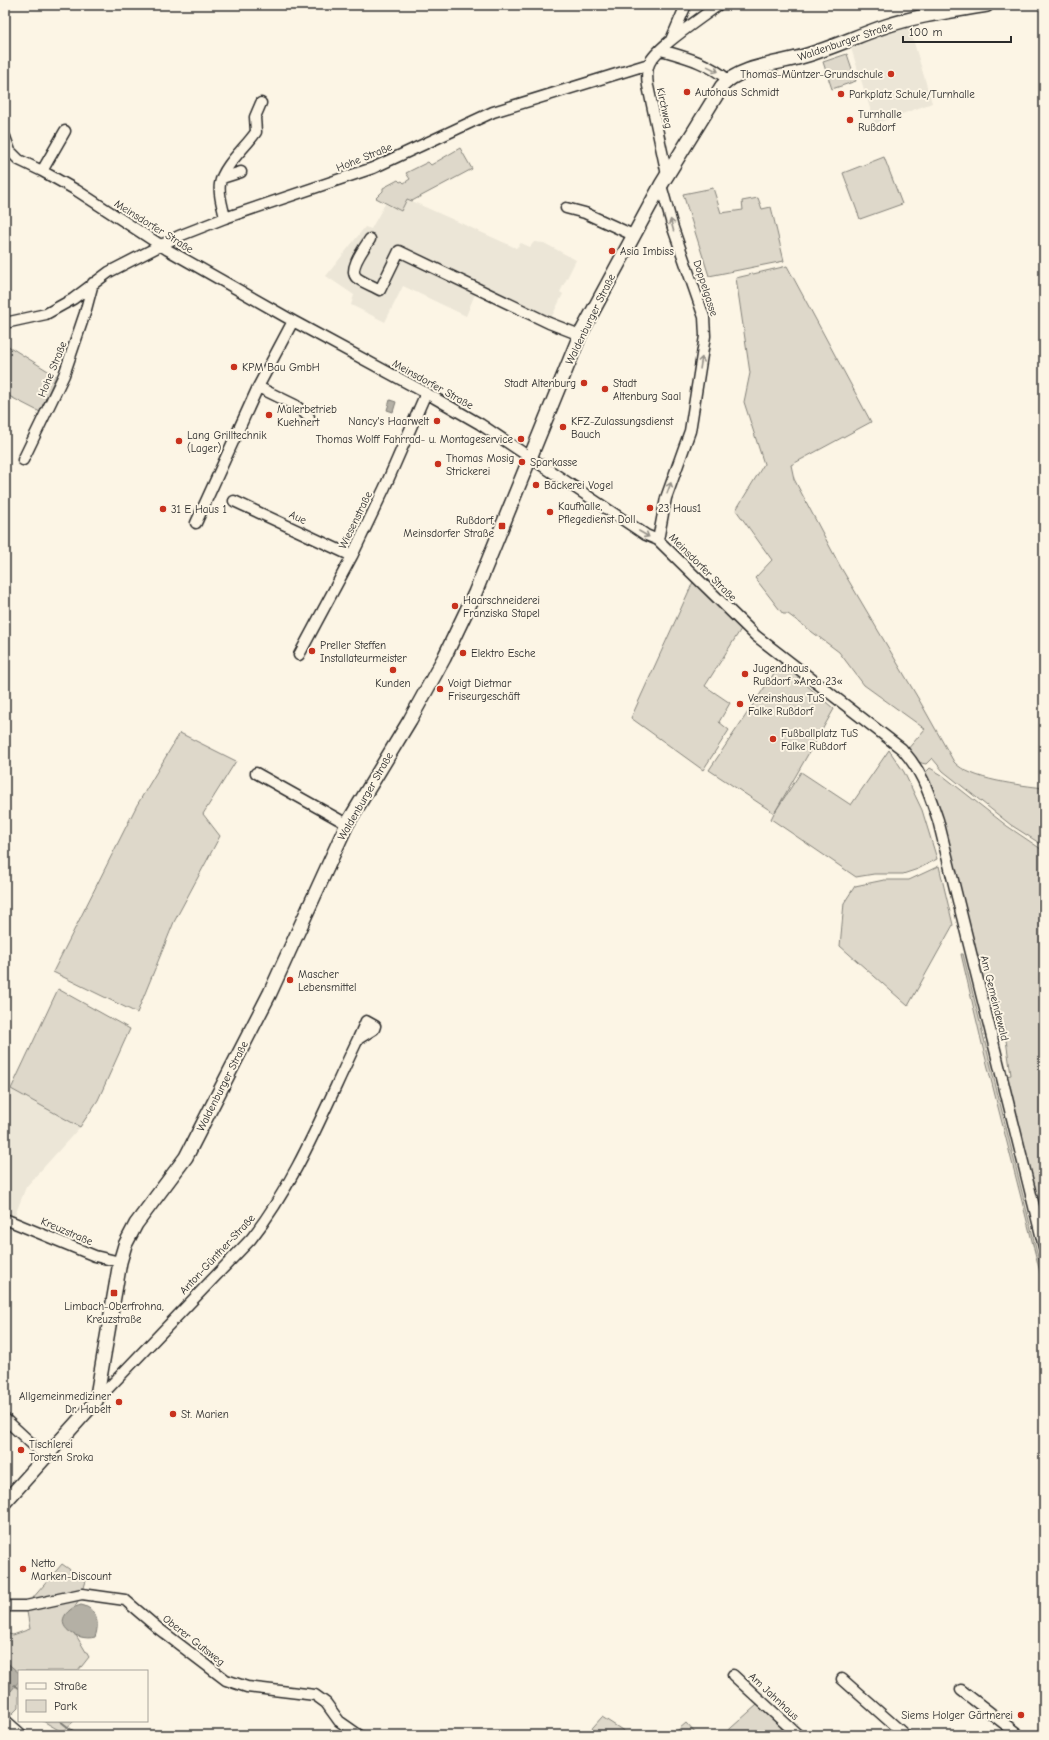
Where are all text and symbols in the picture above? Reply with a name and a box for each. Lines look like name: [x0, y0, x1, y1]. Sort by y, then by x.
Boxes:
scale bar: [903, 18, 1011, 44]
street label: Waldenburger Straße: [796, 19, 895, 64]
text: 100 m: [909, 25, 942, 39]
one-way arrow: [707, 66, 719, 73]
place label: Thomas-Müntzer-Grundschule: [740, 68, 883, 81]
marker: Thomas-Müntzer-Grundschule: [886, 69, 896, 79]
street label: Kirchweg: [654, 86, 675, 130]
place label: Autohaus Schmidt: [695, 86, 780, 99]
marker: Autohaus Schmidt: [682, 87, 692, 97]
place label: Parkplatz Schule/Turnhalle: [849, 88, 975, 101]
marker: Parkplatz Schule/Turnhalle: [836, 89, 846, 99]
place label: Turnhalle Rußdorf: [858, 108, 902, 134]
marker: Turnhalle Rußdorf: [845, 115, 855, 125]
street label: Hohe Straße: [334, 140, 395, 175]
street label: Meinsdorfer Straße: [112, 197, 196, 256]
one-way arrow: [668, 219, 675, 232]
place label: Asia Imbiss: [620, 245, 674, 258]
marker: Asia Imbiss: [607, 246, 617, 256]
street label: Doppelgasse: [690, 258, 721, 318]
street label: Waldenburger Straße: [563, 271, 618, 367]
street label: Hohe Straße: [35, 339, 70, 399]
street label: Meinsdorfer Straße: [390, 357, 476, 412]
one-way arrow: [697, 357, 705, 370]
place label: KPM Bau GmbH: [242, 361, 320, 374]
marker: KPM Bau GmbH: [229, 362, 239, 372]
place label: Stadt Altenburg: [504, 377, 576, 390]
place label: Stadt Altenburg Saal: [613, 377, 681, 403]
marker: Stadt Altenburg: [579, 378, 589, 388]
marker: Stadt Altenburg Saal: [600, 384, 610, 394]
place label: Malerbetrieb Kuehnert: [277, 403, 337, 429]
marker: Malerbetrieb Kuehnert: [264, 410, 274, 420]
place label: Nancy's Haarwelt: [348, 415, 430, 428]
place label: KFZ-Zulassungsdienst Bauch: [571, 415, 674, 441]
marker: Nancy's Haarwelt: [432, 416, 442, 426]
marker: KFZ-Zulassungsdienst Bauch: [558, 422, 568, 432]
place label: Lang Grilltechnik (Lager): [187, 429, 267, 455]
place label: Thomas Wolff Fahrrad- u. Montageservice: [316, 433, 513, 446]
marker: Thomas Wolff Fahrrad- u. Montageservice: [516, 434, 526, 444]
marker: Lang Grilltechnik (Lager): [174, 436, 184, 446]
place label: Thomas Mosig Strickerei: [446, 452, 514, 478]
place label: Sparkasse: [530, 456, 578, 469]
marker: Sparkasse: [517, 457, 527, 467]
marker: Thomas Mosig Strickerei: [433, 459, 443, 469]
place label: Bäckerei Vogel: [544, 479, 613, 492]
marker: Bäckerei Vogel: [531, 480, 541, 490]
one-way arrow: [666, 483, 674, 495]
street label: Wiesenstraße: [336, 489, 375, 551]
place label: Kaufhalle, Pflegedienst Doll: [558, 500, 635, 526]
place label: 23 Haus1: [658, 502, 701, 515]
place label: 31 E Haus 1: [171, 503, 227, 516]
marker: 23 Haus1: [645, 503, 655, 513]
marker: 31 E Haus 1: [158, 504, 168, 514]
marker: Kaufhalle, Pflegedienst Doll: [545, 507, 555, 517]
street label: Aue: [287, 508, 309, 527]
place label: Rußdorf, Meinsdorfer Straße: [403, 514, 494, 540]
marker: Rußdorf, Meinsdorfer Straße: [497, 521, 507, 531]
one-way arrow: [638, 530, 650, 538]
street label: Meinsdorfer Straße: [666, 531, 740, 604]
place label: Haarschneiderei Franziska Stapel: [463, 594, 540, 620]
marker: Haarschneiderei Franziska Stapel: [450, 601, 460, 611]
place label: Preller Steffen Installateurmeister: [320, 639, 407, 665]
marker: Preller Steffen Installateurmeister: [307, 646, 317, 656]
place label: Elektro Esche: [471, 647, 536, 660]
marker: Elektro Esche: [458, 648, 468, 658]
place label: Jugendhaus Rußdorf »Area 23«: [753, 662, 843, 688]
marker: Kunden: [388, 665, 398, 675]
marker: Jugendhaus Rußdorf »Area 23«: [740, 669, 750, 679]
place label: Kunden: [375, 677, 411, 690]
place label: Voigt Dietmar Friseurgeschäft: [448, 677, 521, 703]
marker: Voigt Dietmar Friseurgeschäft: [435, 684, 445, 694]
place label: Vereinshaus TuS Falke Rußdorf: [748, 692, 824, 718]
marker: Vereinshaus TuS Falke Rußdorf: [735, 699, 745, 709]
place label: Fußballplatz TuS Falke Rußdorf: [781, 727, 858, 753]
marker: Fußballplatz TuS Falke Rußdorf: [768, 734, 778, 744]
street label: Waldenburger Straße: [335, 749, 396, 843]
street label: Am Gemeindewald: [978, 954, 1011, 1042]
place label: Mascher Lebensmittel: [298, 968, 356, 994]
marker: Mascher Lebensmittel: [285, 975, 295, 985]
street label: Waldenburger Straße: [194, 1038, 251, 1134]
street label: Anton-Günther-Straße: [177, 1211, 258, 1297]
street label: Kreuzstraße: [39, 1215, 95, 1248]
marker: Limbach-Oberfrohna, Kreuzstraße: [109, 1288, 119, 1298]
place label: Limbach-Oberfrohna, Kreuzstraße: [64, 1300, 164, 1326]
place label: Allgemeinmediziner Dr. Habelt: [19, 1390, 112, 1416]
marker: Allgemeinmediziner Dr. Habelt: [114, 1397, 124, 1407]
place label: St. Marien: [181, 1408, 229, 1421]
marker: St. Marien: [168, 1409, 178, 1419]
place label: Tischlerei Torsten Sroka: [29, 1438, 93, 1464]
marker: Tischlerei Torsten Sroka: [16, 1445, 26, 1455]
place label: Netto Marken-Discount: [31, 1557, 112, 1583]
marker: Netto Marken-Discount: [18, 1564, 28, 1574]
street label: Oberer Gutsweg: [160, 1612, 227, 1669]
legend: [18, 1670, 148, 1722]
street label: Am Jahnhaus: [746, 1670, 802, 1723]
text: Straße: [54, 1679, 87, 1693]
text: Park: [54, 1699, 77, 1713]
place label: Siems Holger Gärtnerei: [901, 1709, 1013, 1722]
marker: Siems Holger Gärtnerei: [1016, 1710, 1026, 1720]

